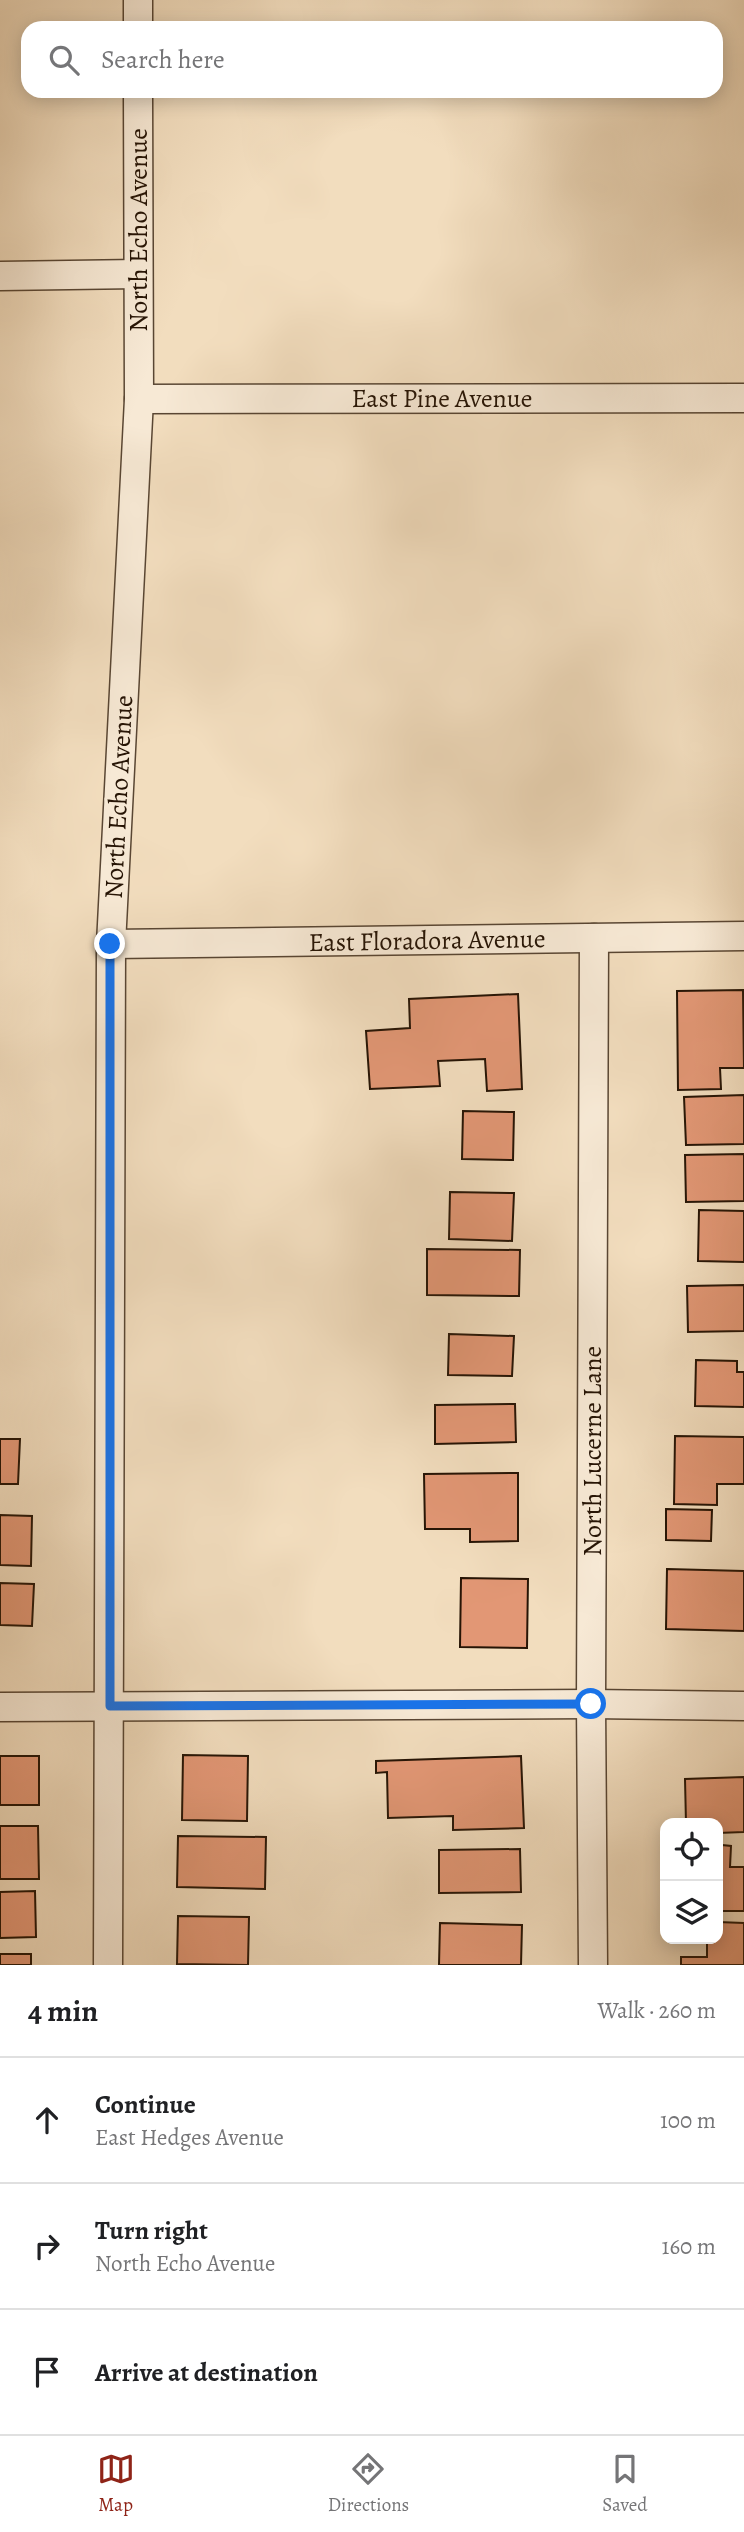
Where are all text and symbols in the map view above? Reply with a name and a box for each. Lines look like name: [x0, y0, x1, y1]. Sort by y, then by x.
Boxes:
search box: [21, 21, 723, 98]
icon: search: [45, 41, 83, 79]
text: Search here: [101, 42, 225, 77]
street label: North Echo Avenue: [121, 128, 156, 332]
street label: East Pine Avenue: [351, 381, 533, 416]
street label: North Echo Avenue: [96, 694, 141, 900]
street label: East Floradora Avenue: [308, 921, 546, 960]
route end: [94, 928, 125, 959]
street label: North Lucerne Lane: [575, 1346, 610, 1556]
route start: [575, 1688, 606, 1719]
map controls: [660, 1818, 723, 1944]
button: locate: [660, 1818, 723, 1881]
button: layers: [660, 1881, 723, 1944]
text: 4 min: [28, 1991, 98, 2031]
text: Walk · 260 m: [597, 1995, 716, 2026]
text: Continue: [95, 2087, 196, 2122]
icon: ahead: [28, 2101, 66, 2139]
text: 100 m: [660, 2105, 716, 2136]
text: East Hedges Avenue: [95, 2122, 284, 2153]
text: Turn right: [95, 2213, 208, 2248]
icon: right: [28, 2227, 66, 2265]
text: 160 m: [662, 2231, 716, 2262]
text: North Echo Avenue: [95, 2248, 275, 2279]
icon: arrive: [28, 2353, 66, 2391]
text: Arrive at destination: [95, 2355, 318, 2390]
tab: Map: [97, 2450, 135, 2518]
tab: Directions: [328, 2450, 409, 2518]
tab: Saved: [602, 2450, 647, 2518]

